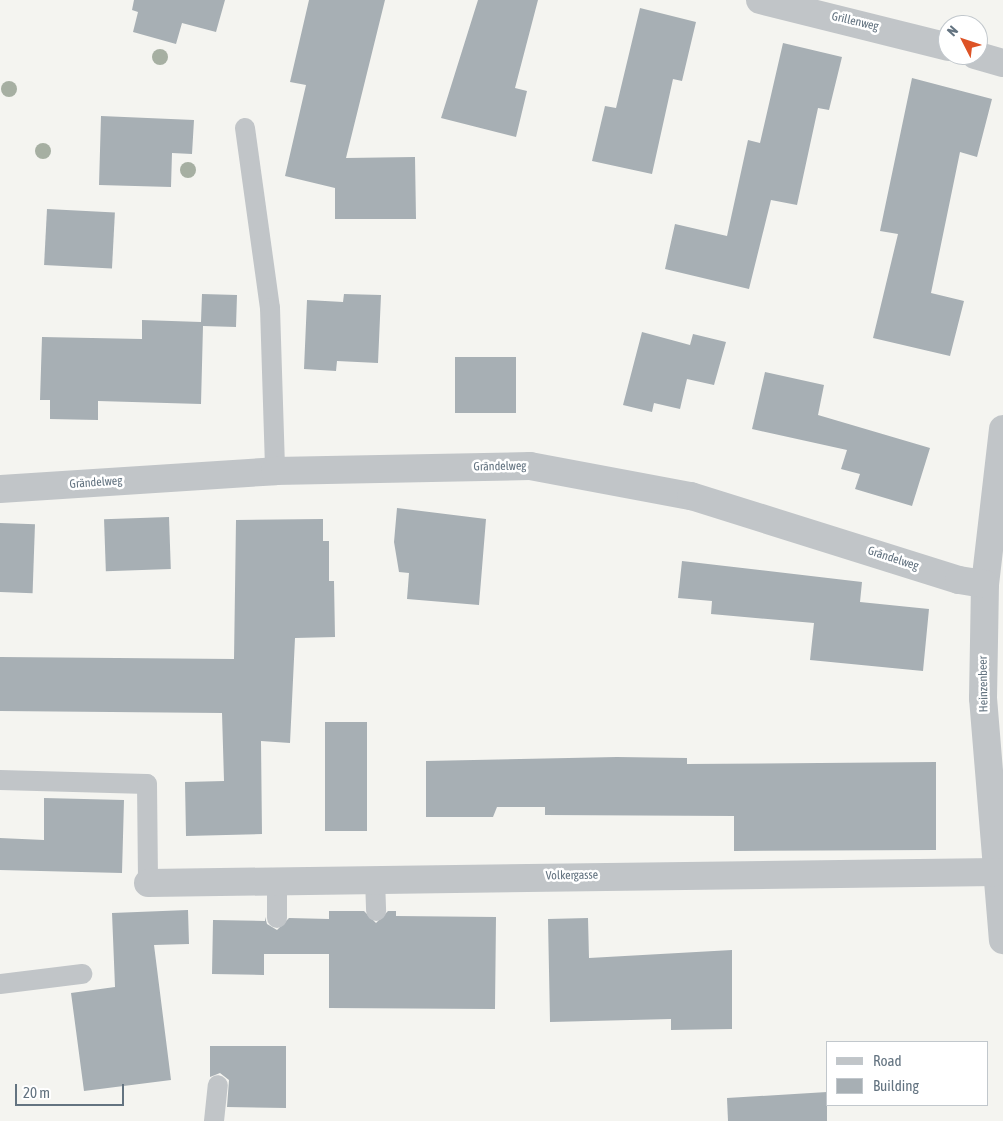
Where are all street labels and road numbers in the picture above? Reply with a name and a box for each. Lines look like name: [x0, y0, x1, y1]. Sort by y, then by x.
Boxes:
street label: Grillenweg: [830, 10, 880, 34]
street label: Grändelweg: [473, 459, 527, 475]
street label: Grändelweg: [69, 474, 123, 492]
street label: Grändelweg: [866, 544, 920, 574]
street label: Heinzenbeer: [976, 656, 992, 712]
street label: Volkergasse: [546, 868, 598, 884]

